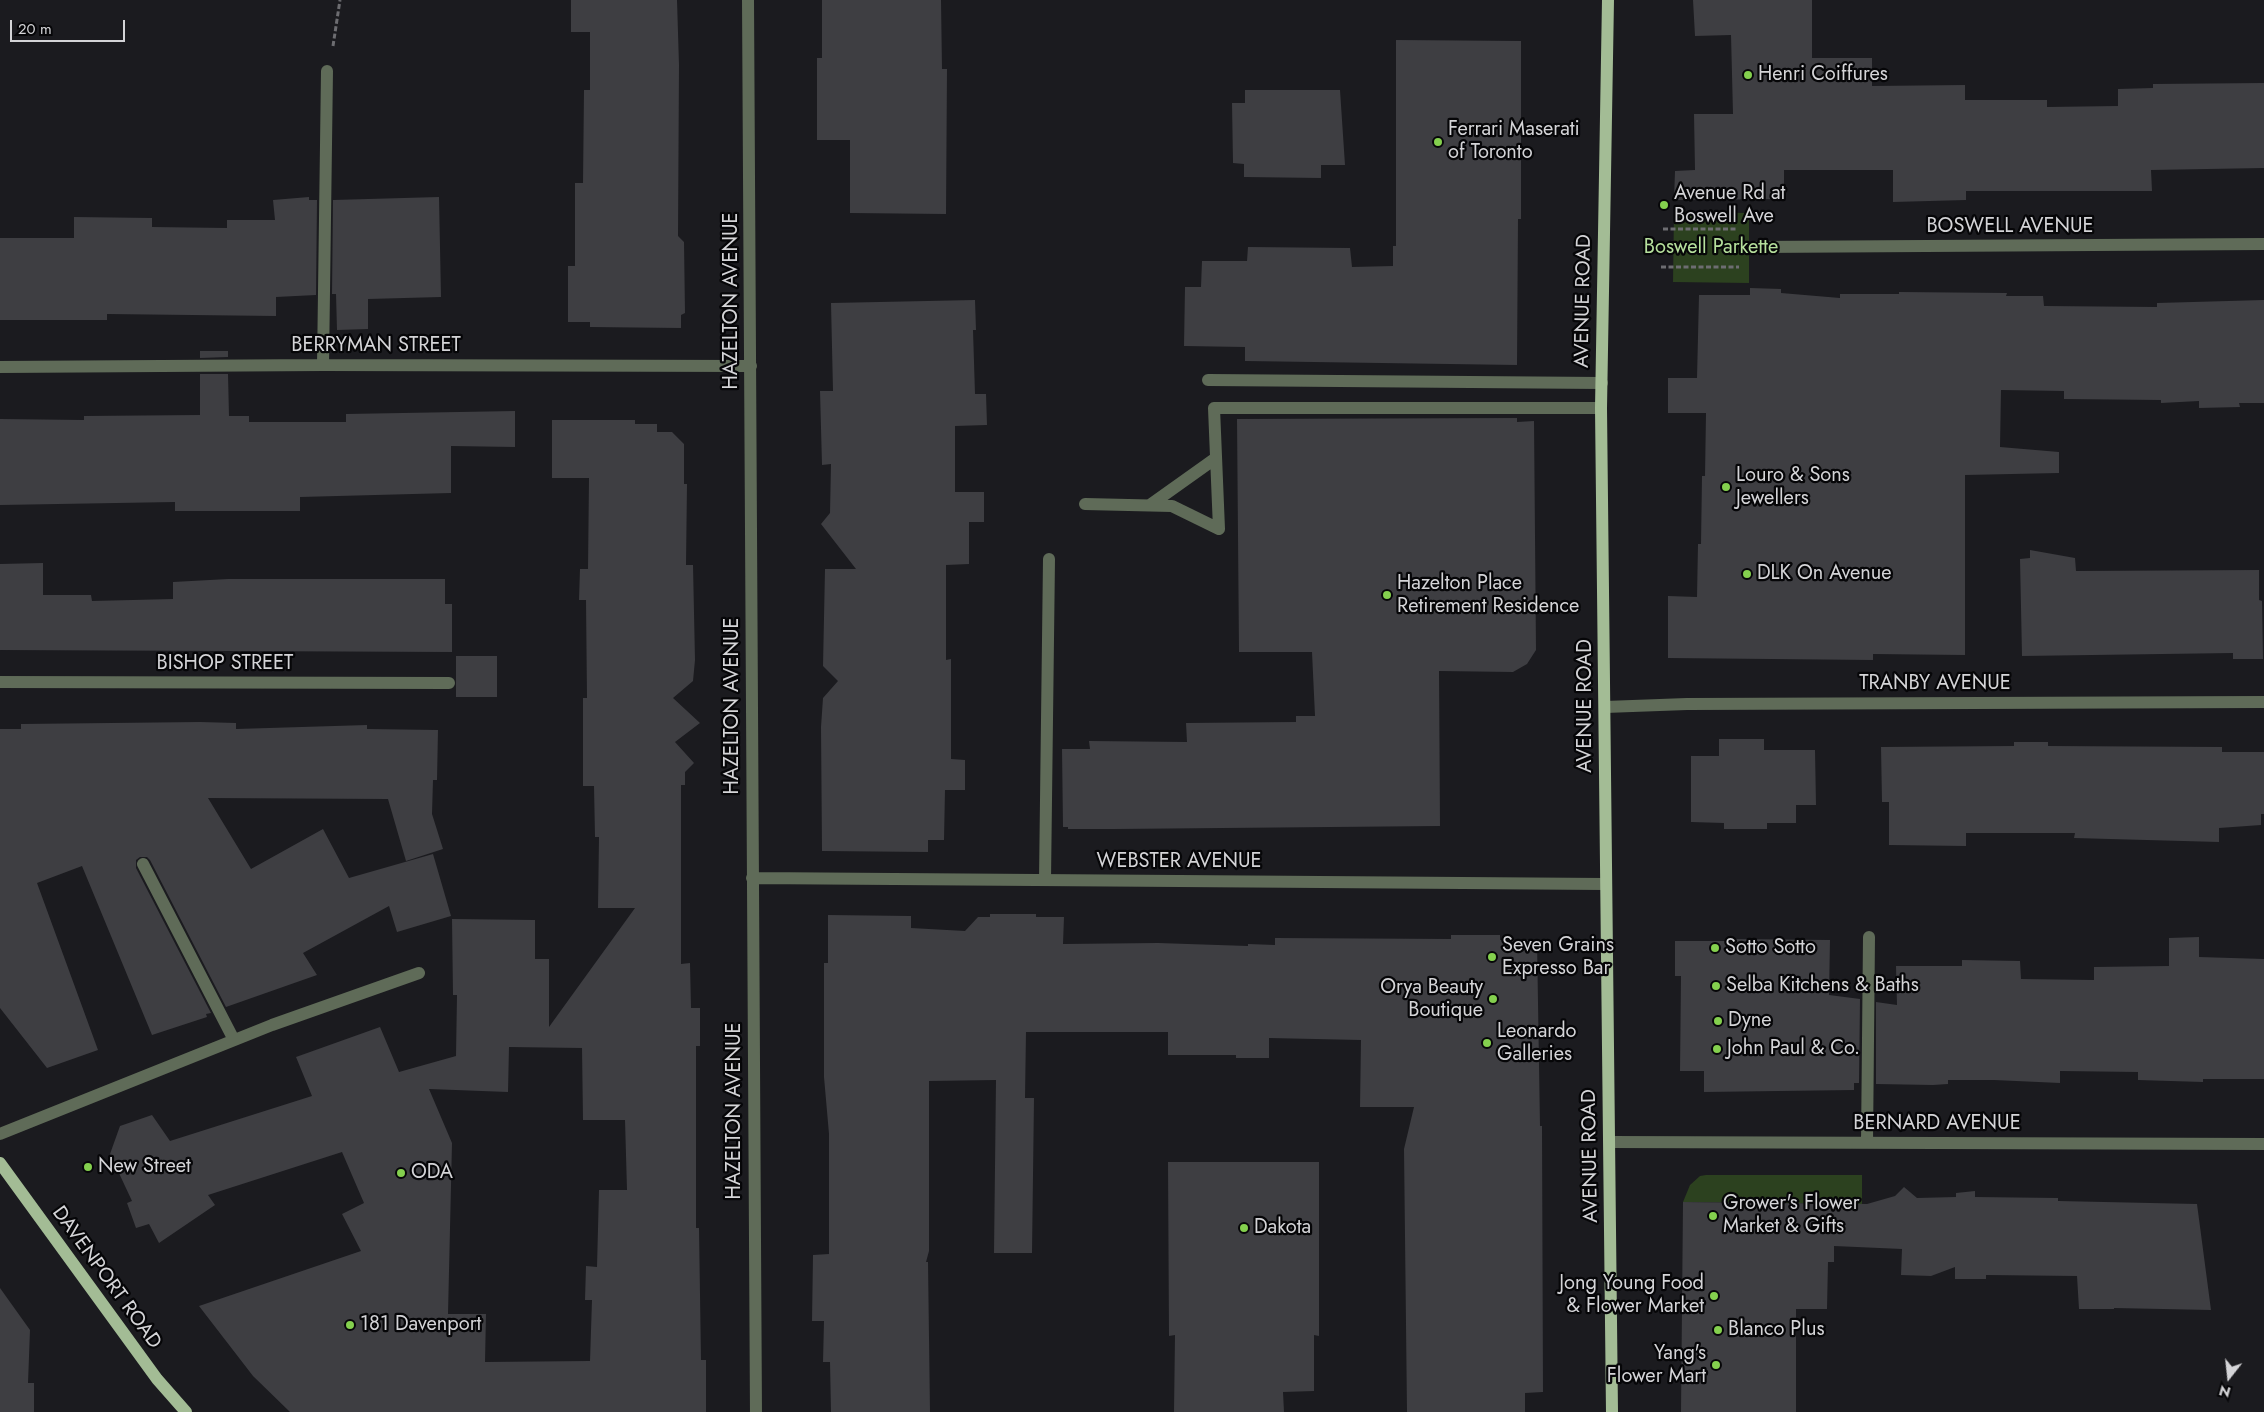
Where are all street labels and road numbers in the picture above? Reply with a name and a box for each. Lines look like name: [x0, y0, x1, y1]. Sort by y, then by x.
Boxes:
street label: HAZELTON AVENUE: [720, 212, 744, 390]
street label: BOSWELL AVENUE: [1926, 215, 2094, 239]
street label: AVENUE ROAD: [1571, 234, 1597, 368]
street label: BERRYMAN STREET: [291, 334, 461, 358]
street label: HAZELTON AVENUE: [721, 617, 745, 795]
street label: AVENUE ROAD: [1574, 639, 1598, 773]
street label: BISHOP STREET: [157, 652, 293, 676]
street label: TRANBY AVENUE: [1859, 672, 2011, 696]
street label: WEBSTER AVENUE: [1097, 850, 1261, 874]
street label: HAZELTON AVENUE: [723, 1022, 747, 1200]
street label: AVENUE ROAD: [1578, 1089, 1604, 1223]
street label: BERNARD AVENUE: [1853, 1112, 2021, 1136]
street label: DAVENPORT ROAD: [46, 1202, 166, 1354]

